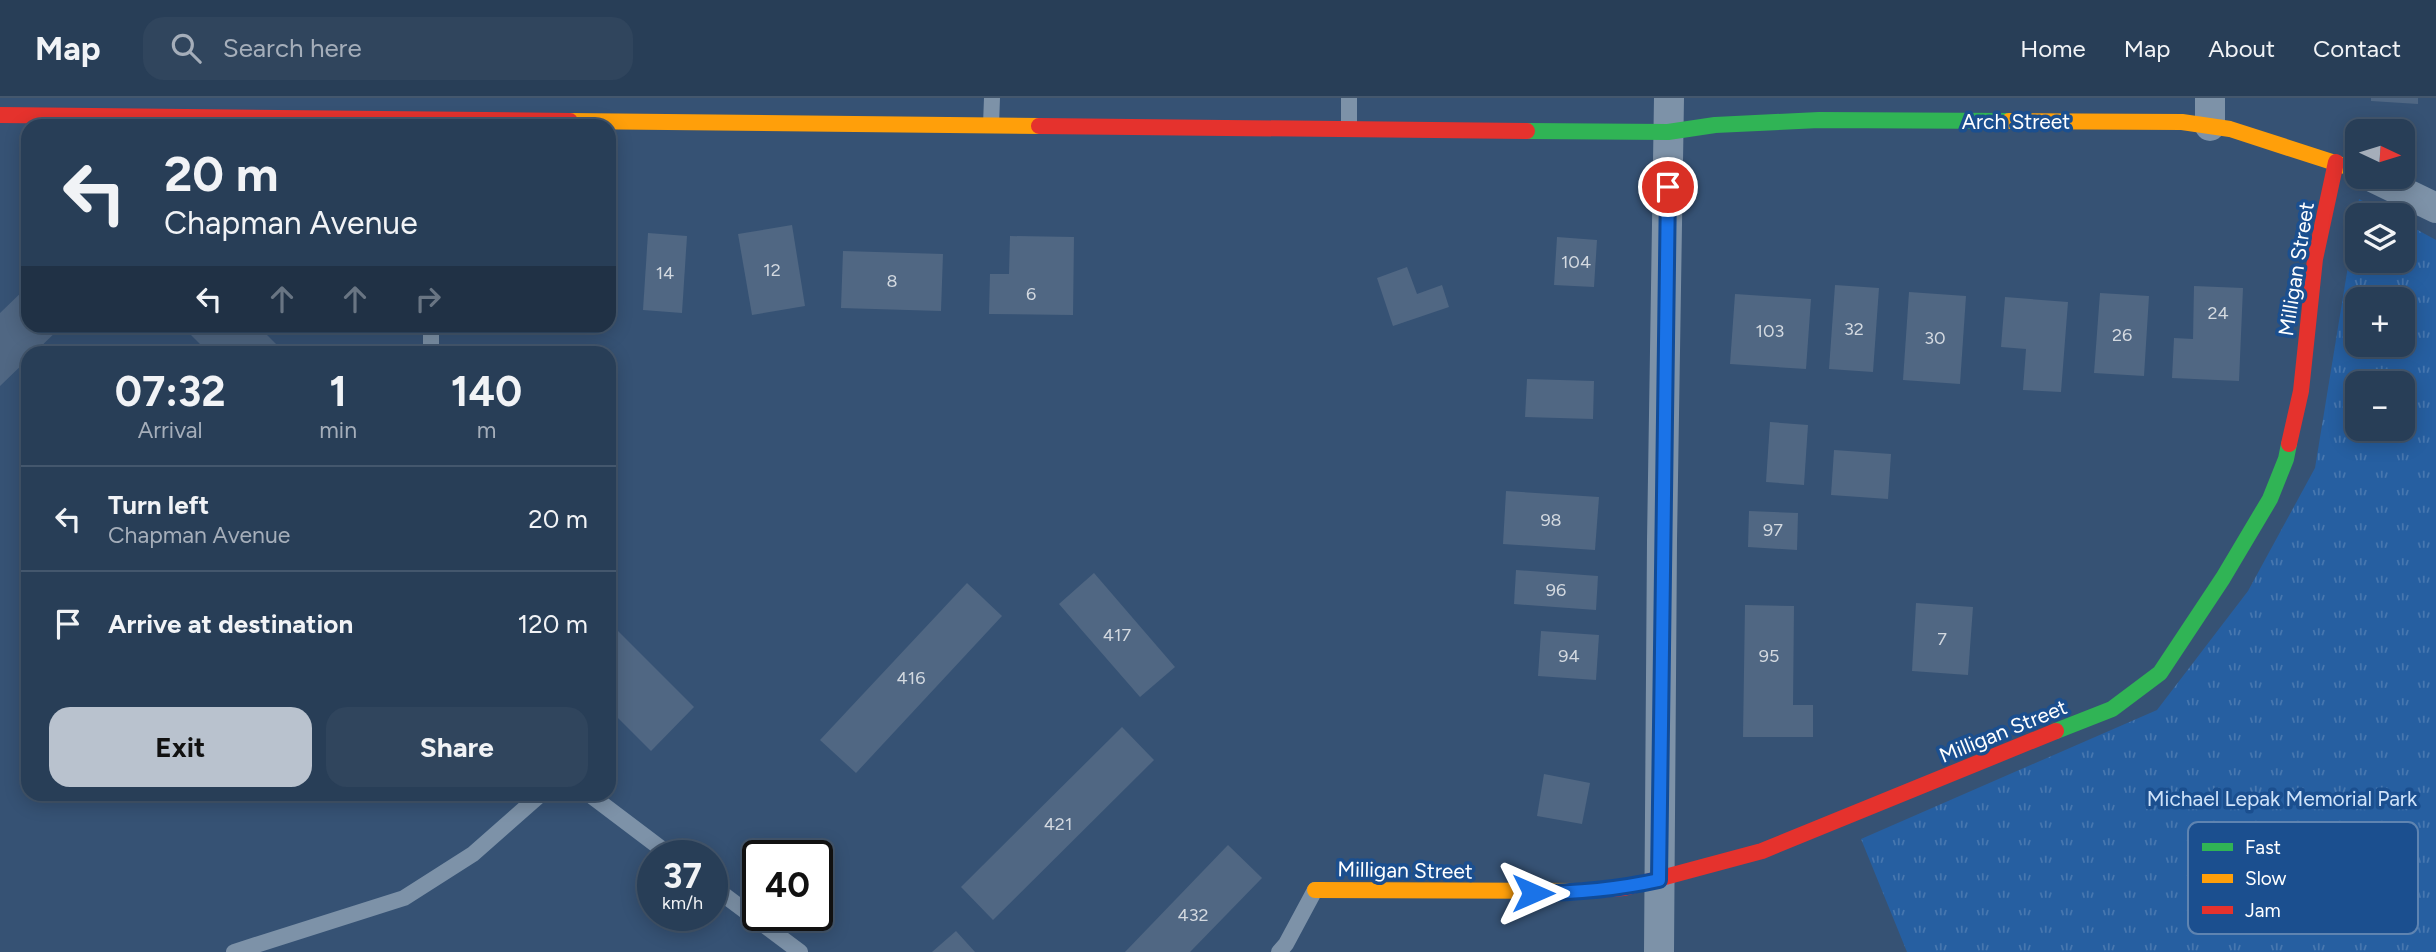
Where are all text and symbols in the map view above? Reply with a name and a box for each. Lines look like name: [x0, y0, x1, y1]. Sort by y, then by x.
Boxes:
search box: [143, 17, 633, 80]
text: Map: [35, 29, 101, 68]
icon: search: [167, 29, 205, 67]
text: Search here: [223, 32, 362, 64]
text: Home: [2020, 34, 2086, 63]
text: Map: [2124, 34, 2170, 63]
text: About: [2208, 34, 2275, 63]
text: Contact: [2313, 34, 2401, 63]
street label: Arch Street: [1962, 109, 2070, 134]
north arrow: [2345, 119, 2415, 189]
map controls: [2345, 119, 2415, 441]
text: 20 m: [164, 144, 279, 203]
icon: left: [49, 147, 140, 238]
pin: [1638, 157, 1698, 217]
icon: arrive: [1649, 168, 1687, 206]
street label: Milligan Street: [2273, 200, 2319, 338]
button: layers: [2345, 203, 2415, 273]
text: Chapman Avenue: [164, 204, 418, 242]
house number: 104: [1561, 251, 1591, 273]
house number: 12: [763, 259, 781, 281]
house number: 14: [656, 262, 674, 284]
house number: 8: [886, 270, 898, 292]
icon: left: [190, 280, 228, 318]
icon: ahead: [263, 280, 301, 318]
icon: ahead: [336, 280, 374, 318]
icon: right: [409, 280, 447, 318]
house number: 6: [1026, 283, 1036, 305]
button: +: [2345, 287, 2415, 357]
house number: 24: [2207, 302, 2229, 324]
house number: 32: [1844, 318, 1864, 340]
house number: 103: [1756, 320, 1784, 342]
house number: 26: [2112, 324, 2132, 346]
house number: 30: [1924, 327, 1946, 349]
text: 07:32: [115, 366, 226, 417]
text: 1: [329, 366, 347, 417]
text: 140: [451, 366, 522, 417]
button: −: [2345, 371, 2415, 441]
text: Arrival: [138, 416, 203, 444]
text: min: [319, 416, 357, 444]
text: m: [477, 416, 496, 444]
text: Turn left: [108, 489, 209, 521]
icon: left: [49, 500, 87, 538]
text: 20 m: [528, 503, 588, 535]
house number: 98: [1540, 509, 1562, 531]
house number: 97: [1763, 519, 1783, 541]
text: Chapman Avenue: [108, 521, 290, 549]
house number: 96: [1546, 579, 1566, 601]
icon: arrive: [49, 605, 87, 643]
text: Arrive at destination: [108, 608, 353, 640]
text: 120 m: [518, 608, 588, 640]
house number: 417: [1103, 624, 1131, 646]
house number: 7: [1937, 628, 1947, 650]
house number: 94: [1558, 645, 1580, 667]
house number: 95: [1759, 645, 1779, 667]
house number: 416: [897, 667, 925, 689]
street label: Milligan Street: [1936, 694, 2071, 768]
button: Exit: [49, 707, 312, 787]
button: Share: [326, 707, 588, 787]
park label: Michael Lepak Memorial Park: [2147, 786, 2418, 811]
house number: 421: [1044, 813, 1072, 835]
legend: [2188, 822, 2418, 934]
text: Fast: [2245, 836, 2281, 859]
speed limit sign: 40: [742, 840, 833, 931]
text: 37: [663, 855, 702, 897]
street label: Milligan Street: [1337, 856, 1473, 884]
position arrow: [1496, 856, 1570, 930]
text: Slow: [2245, 867, 2287, 890]
text: km/h: [662, 892, 703, 914]
text: Jam: [2245, 899, 2281, 922]
house number: 432: [1177, 904, 1209, 926]

